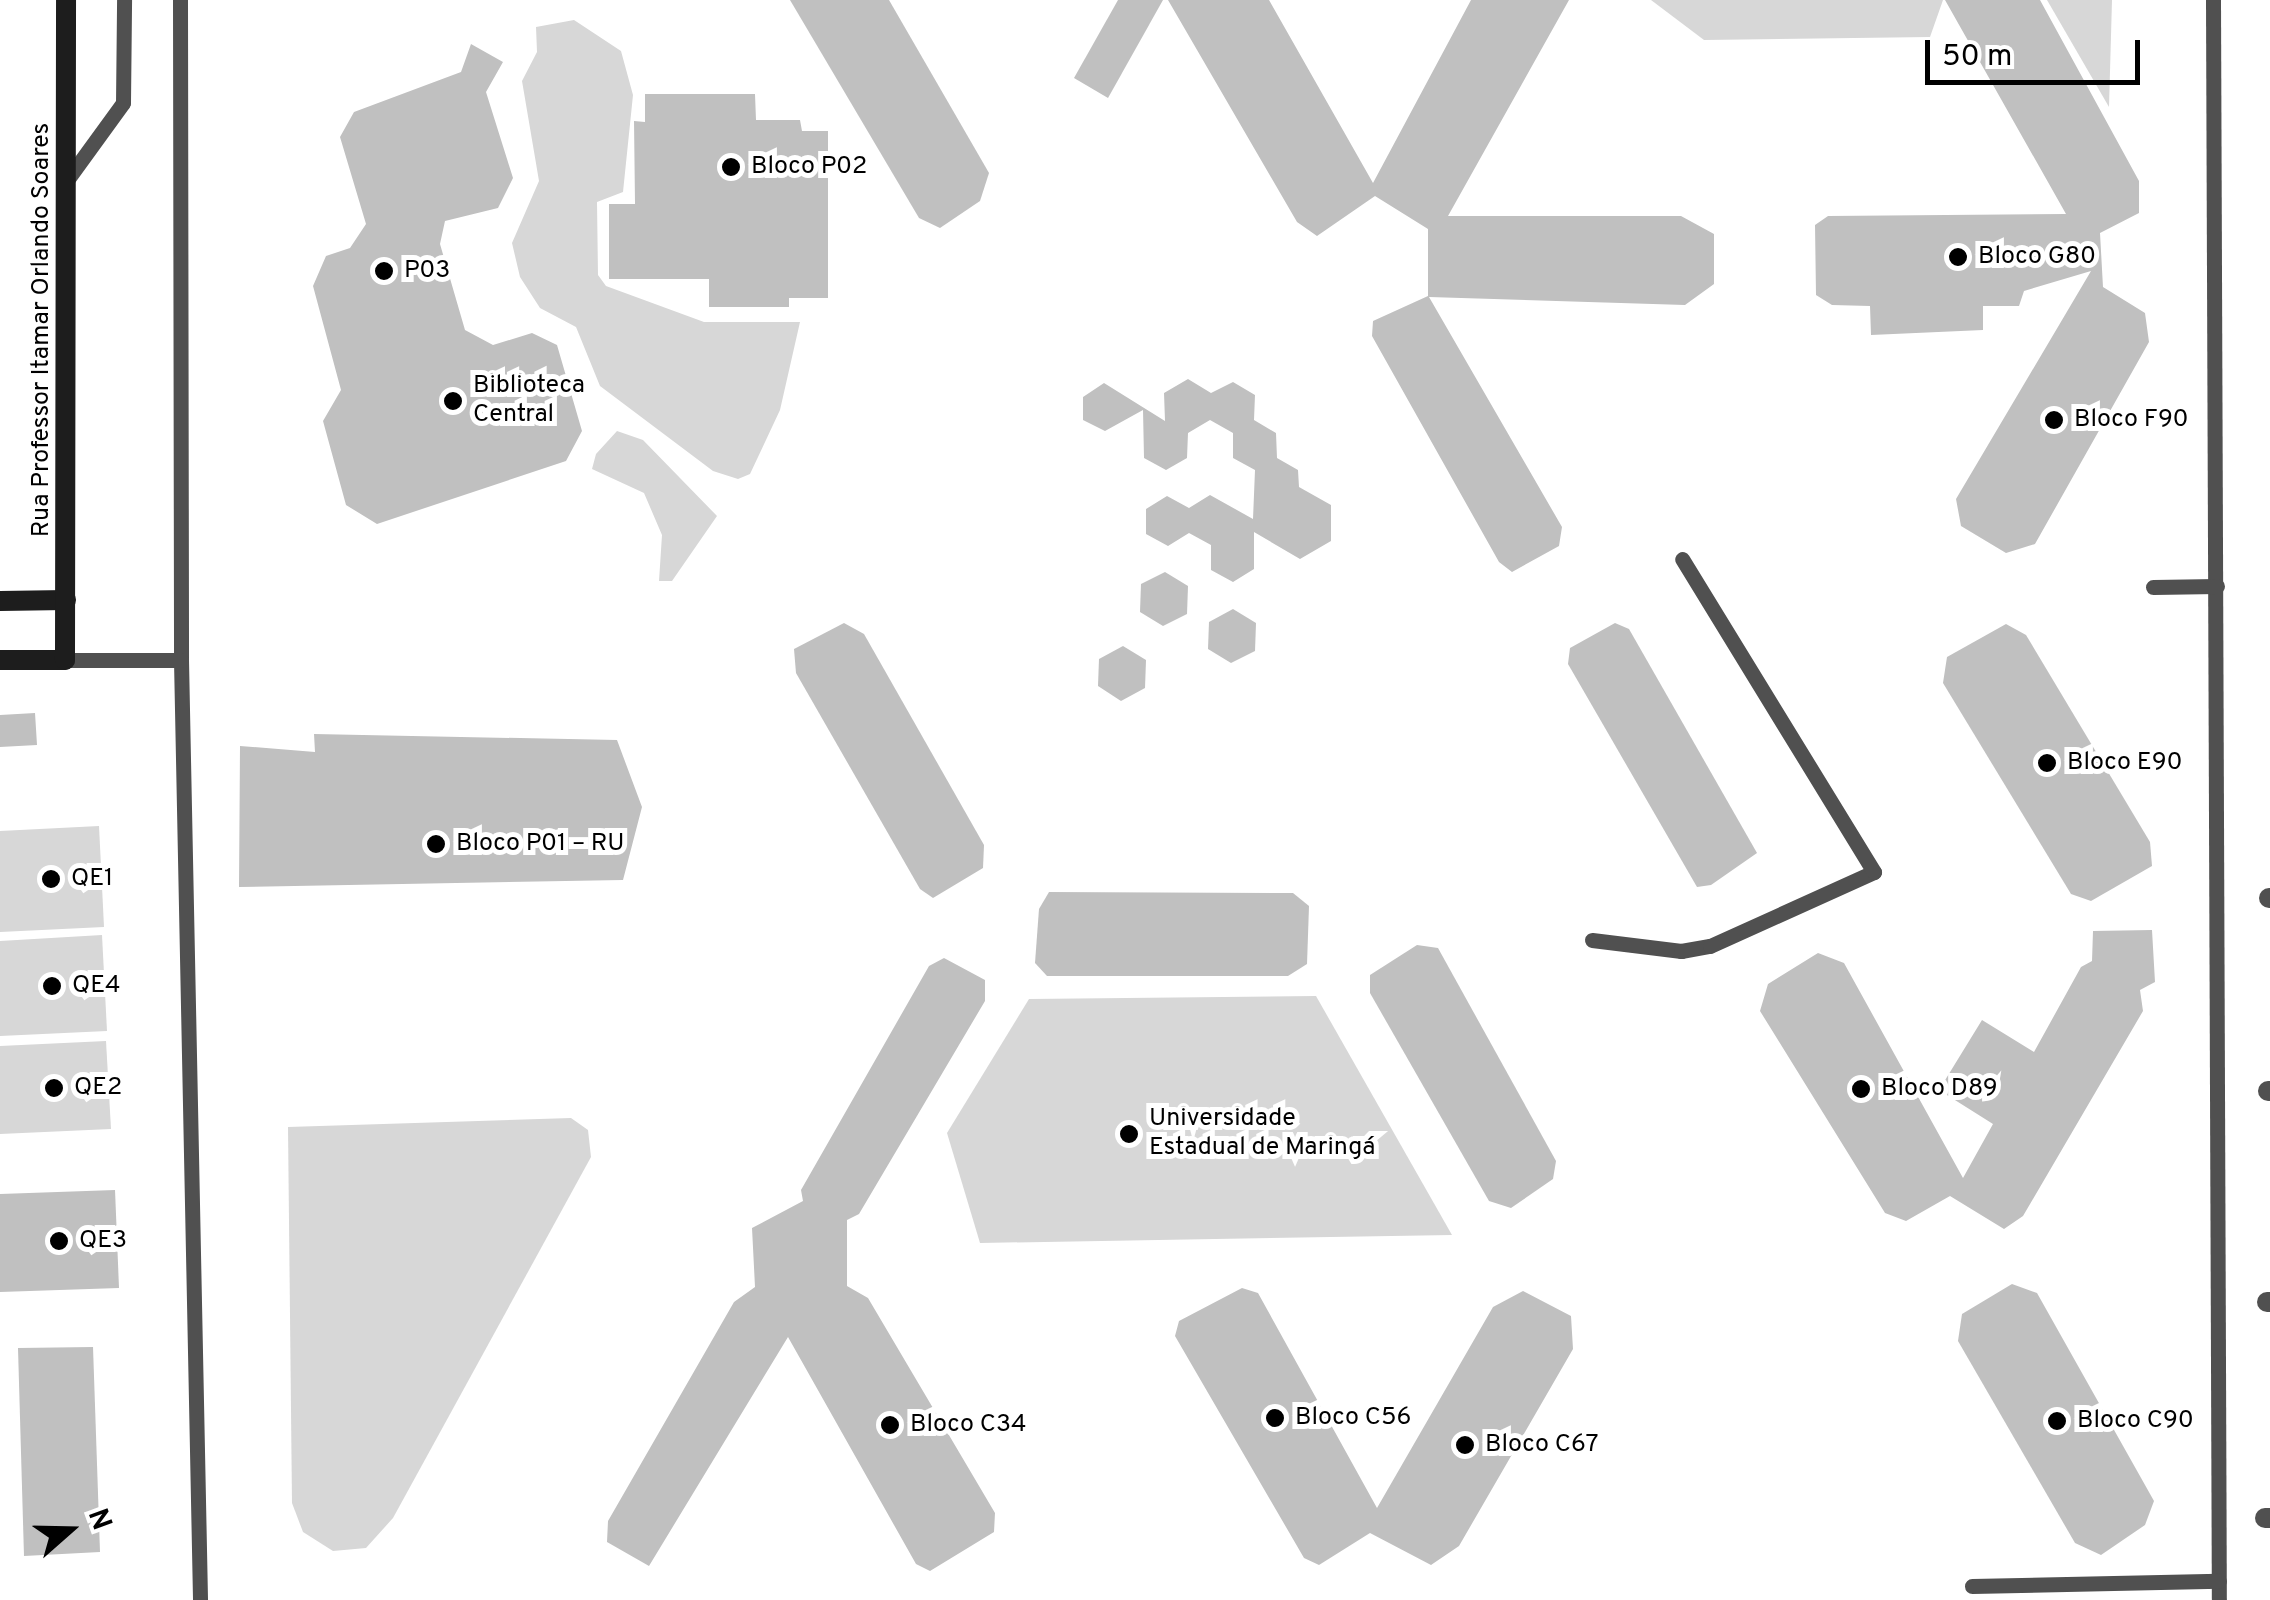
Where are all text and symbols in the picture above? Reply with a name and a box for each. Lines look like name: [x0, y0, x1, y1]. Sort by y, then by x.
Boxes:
scale bar: [1930, 20, 2145, 82]
text: 50 m: [1942, 39, 2012, 76]
street label: Rua Professor Itamar Orlando Soares: [27, 123, 57, 537]
place label: Bloco P02: [751, 152, 867, 182]
marker: Bloco P02: [720, 156, 742, 178]
place label: Bloco G80: [1978, 242, 2096, 272]
marker: Bloco G80: [1947, 246, 1969, 268]
place label: P03: [404, 256, 450, 286]
marker: P03: [373, 260, 395, 282]
place label: Biblioteca Central: [473, 372, 585, 431]
marker: Biblioteca Central: [442, 390, 464, 412]
place label: Bloco F90: [2074, 405, 2189, 435]
marker: Bloco F90: [2043, 409, 2065, 431]
place label: Bloco E90: [2067, 748, 2183, 778]
marker: Bloco E90: [2036, 752, 2058, 774]
place label: Bloco P01 – RU: [456, 829, 624, 859]
marker: Bloco P01 – RU: [425, 833, 447, 855]
place label: QE1: [71, 864, 113, 894]
marker: QE1: [40, 868, 62, 890]
place label: QE4: [72, 971, 121, 1001]
marker: QE4: [41, 975, 63, 997]
place label: QE2: [74, 1073, 122, 1103]
place label: Bloco D89: [1881, 1074, 1998, 1104]
marker: QE2: [43, 1077, 65, 1099]
marker: Bloco D89: [1850, 1078, 1872, 1100]
place label: Universidade Estadual de Maringá: [1149, 1105, 1375, 1164]
marker: Universidade Estadual de Maringá: [1118, 1123, 1140, 1145]
place label: QE3: [79, 1226, 127, 1256]
marker: QE3: [48, 1230, 70, 1252]
place label: Bloco C56: [1295, 1403, 1411, 1433]
place label: Bloco C90: [2077, 1406, 2194, 1436]
marker: Bloco C56: [1264, 1407, 1286, 1429]
place label: Bloco C34: [910, 1410, 1027, 1440]
marker: Bloco C90: [2046, 1410, 2068, 1432]
marker: Bloco C34: [879, 1414, 901, 1436]
place label: Bloco C67: [1485, 1430, 1598, 1460]
marker: Bloco C67: [1454, 1434, 1476, 1456]
north arrow: [20, 1480, 120, 1580]
text: N: [78, 1504, 119, 1535]

